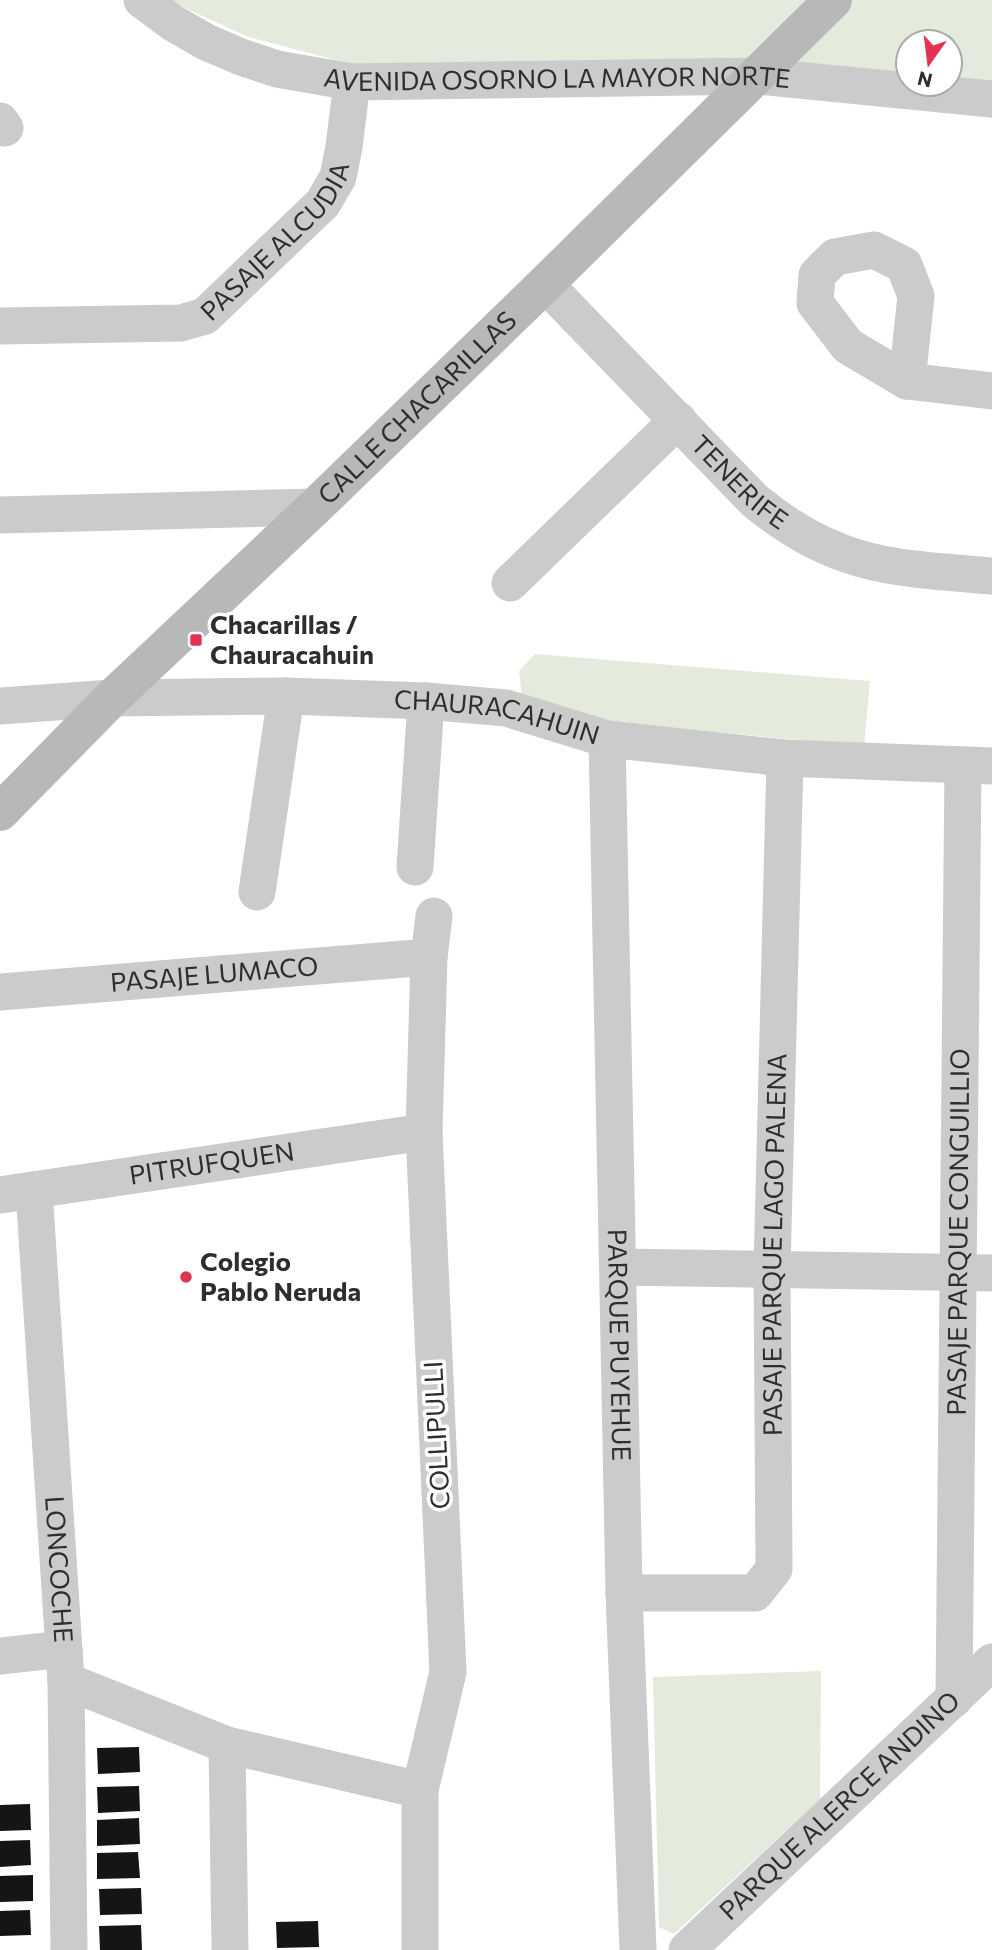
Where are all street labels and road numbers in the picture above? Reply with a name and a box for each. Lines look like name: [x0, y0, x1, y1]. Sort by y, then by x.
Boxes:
street label: AVENIDA OSORNO LA MAYOR NORTE: [322, 59, 792, 97]
street label: PASAJE ALCUDIA: [193, 159, 355, 326]
street label: CALLE CHACARILLAS: [311, 304, 522, 510]
street label: TENERIFE: [686, 428, 795, 535]
street label: CHAURACAHUIN: [394, 683, 604, 750]
street label: PASAJE LUMACO: [109, 949, 319, 997]
street label: PASAJE PARQUE CONGUILLIO: [940, 1048, 974, 1416]
street label: PASAJE PARQUE LAGO PALENA: [755, 1053, 791, 1436]
street label: PITRUFQUEN: [127, 1135, 296, 1190]
street label: PARQUE PUYEHUE: [603, 1228, 638, 1461]
street label: COLLIPULLI: [416, 1360, 455, 1510]
street label: LONCOCHE: [40, 1495, 80, 1643]
street label: PARQUE ALERCE ANDINO: [712, 1684, 965, 1926]

